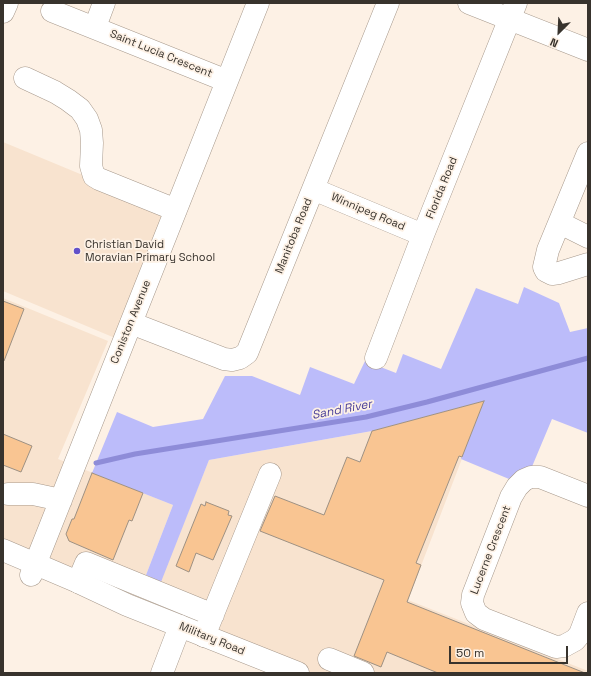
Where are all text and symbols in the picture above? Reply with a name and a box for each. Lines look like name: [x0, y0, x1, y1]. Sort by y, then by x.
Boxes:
north arrow: [539, 12, 579, 52]
street label: Saint Lucia Crescent: [108, 27, 214, 81]
text: N: [548, 35, 560, 51]
street label: Florida Road: [424, 155, 460, 221]
street label: Winnipeg Road: [329, 190, 407, 234]
street label: Manitoba Road: [273, 196, 315, 276]
place label: Christian David Moravian Primary School: [85, 238, 215, 264]
marker: Christian David Moravian Primary School: [72, 246, 82, 256]
street label: Coniston Avenue: [108, 278, 154, 366]
water label: Sand River: [311, 397, 373, 423]
street label: Lucerne Crescent: [468, 504, 514, 596]
street label: Military Road: [177, 620, 247, 658]
scale bar: [451, 638, 570, 664]
text: 50 m: [456, 645, 484, 661]

